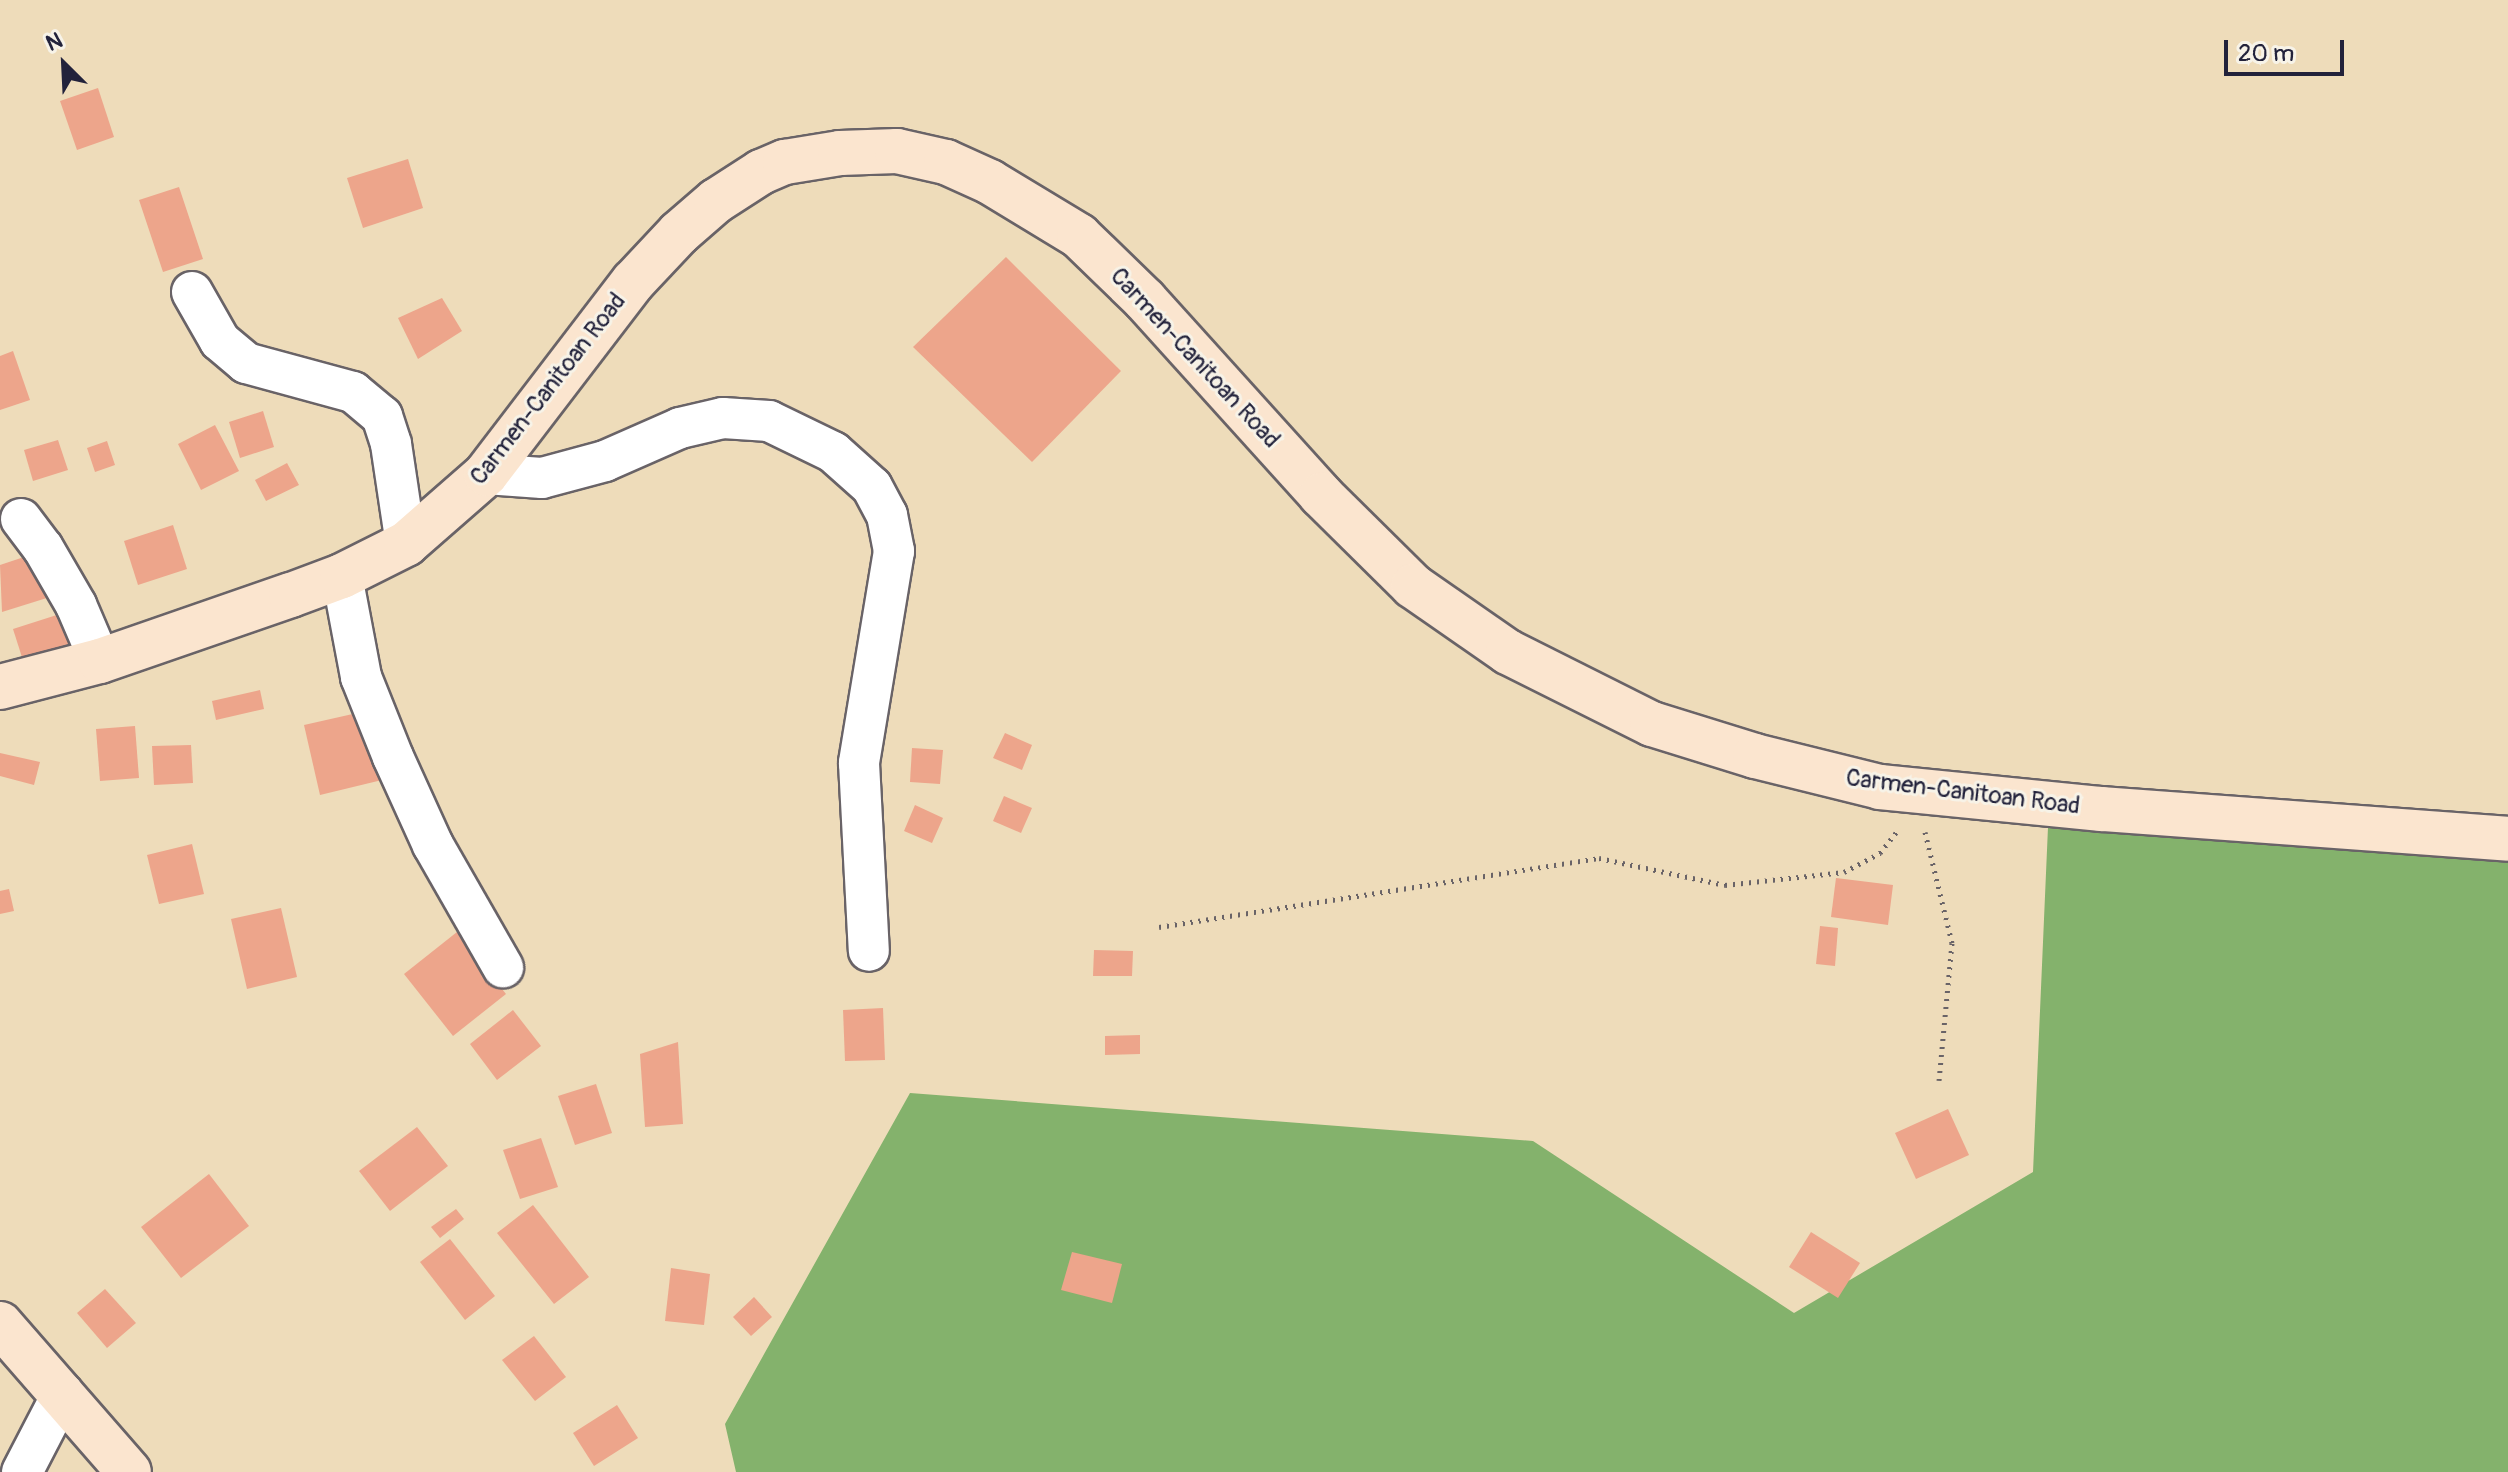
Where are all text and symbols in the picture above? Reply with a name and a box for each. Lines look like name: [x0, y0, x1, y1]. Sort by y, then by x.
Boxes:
north arrow: [24, 24, 104, 104]
scale bar: [2228, 24, 2348, 74]
text: N: [42, 26, 67, 58]
text: 20 m: [2238, 39, 2294, 68]
street label: Carmen-Canitoan Road: [1104, 262, 1286, 454]
street label: Carmen-Canitoan Road: [464, 287, 632, 491]
street label: Carmen-Canitoan Road: [1844, 763, 2082, 821]

